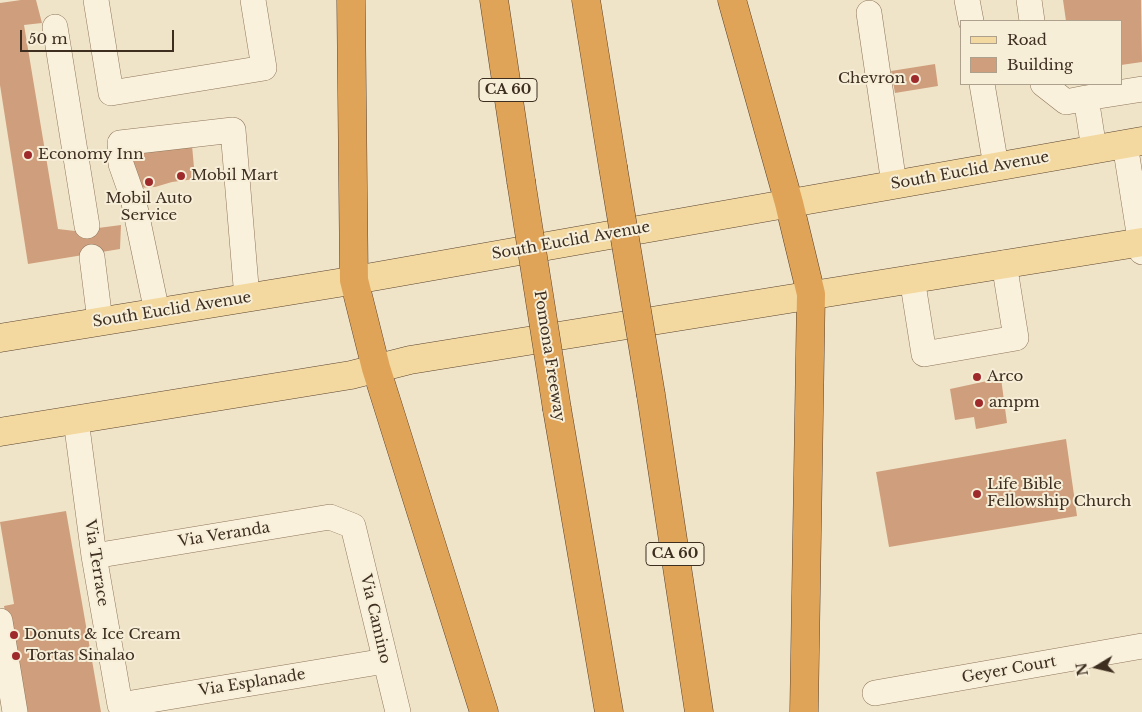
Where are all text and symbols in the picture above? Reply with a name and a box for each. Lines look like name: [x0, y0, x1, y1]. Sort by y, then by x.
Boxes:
scale bar: [22, 20, 176, 52]
legend: [960, 20, 1122, 85]
text: 50 m: [28, 29, 68, 48]
text: Road: [1007, 30, 1047, 49]
text: Building: [1007, 55, 1073, 74]
place label: Chevron: [838, 70, 905, 88]
marker: Chevron: [909, 73, 921, 85]
road number: CA 60: [479, 78, 537, 102]
place label: Economy Inn: [38, 146, 143, 164]
street label: South Euclid Avenue: [889, 148, 1051, 194]
marker: Economy Inn: [22, 149, 34, 161]
place label: Mobil Mart: [191, 167, 278, 185]
marker: Mobil Mart: [175, 170, 187, 182]
marker: Mobil Auto Service: [143, 176, 155, 188]
place label: Mobil Auto Service: [106, 190, 192, 225]
street label: South Euclid Avenue: [490, 218, 652, 264]
street label: South Euclid Avenue: [91, 289, 253, 331]
street label: Pomona Freeway: [530, 289, 568, 423]
place label: Arco: [987, 368, 1023, 386]
marker: Arco: [971, 371, 983, 383]
place label: ampm: [989, 394, 1040, 412]
marker: ampm: [973, 397, 985, 409]
place label: Life Bible Fellowship Church: [987, 476, 1131, 511]
marker: Life Bible Fellowship Church: [971, 488, 983, 500]
street label: Via Terrace: [80, 518, 112, 608]
street label: Via Veranda: [177, 519, 271, 551]
road number: CA 60: [646, 542, 704, 566]
street label: Via Camino: [356, 573, 394, 665]
place label: Donuts & Ice Cream: [24, 626, 181, 644]
marker: Donuts & Ice Cream: [8, 629, 20, 641]
north arrow: [1072, 642, 1122, 692]
place label: Tortas Sinalao: [26, 647, 135, 665]
marker: Tortas Sinalao: [10, 650, 22, 662]
street label: Geyer Court: [960, 653, 1058, 687]
text: N: [1072, 661, 1092, 677]
street label: Via Esplanade: [197, 666, 307, 700]

